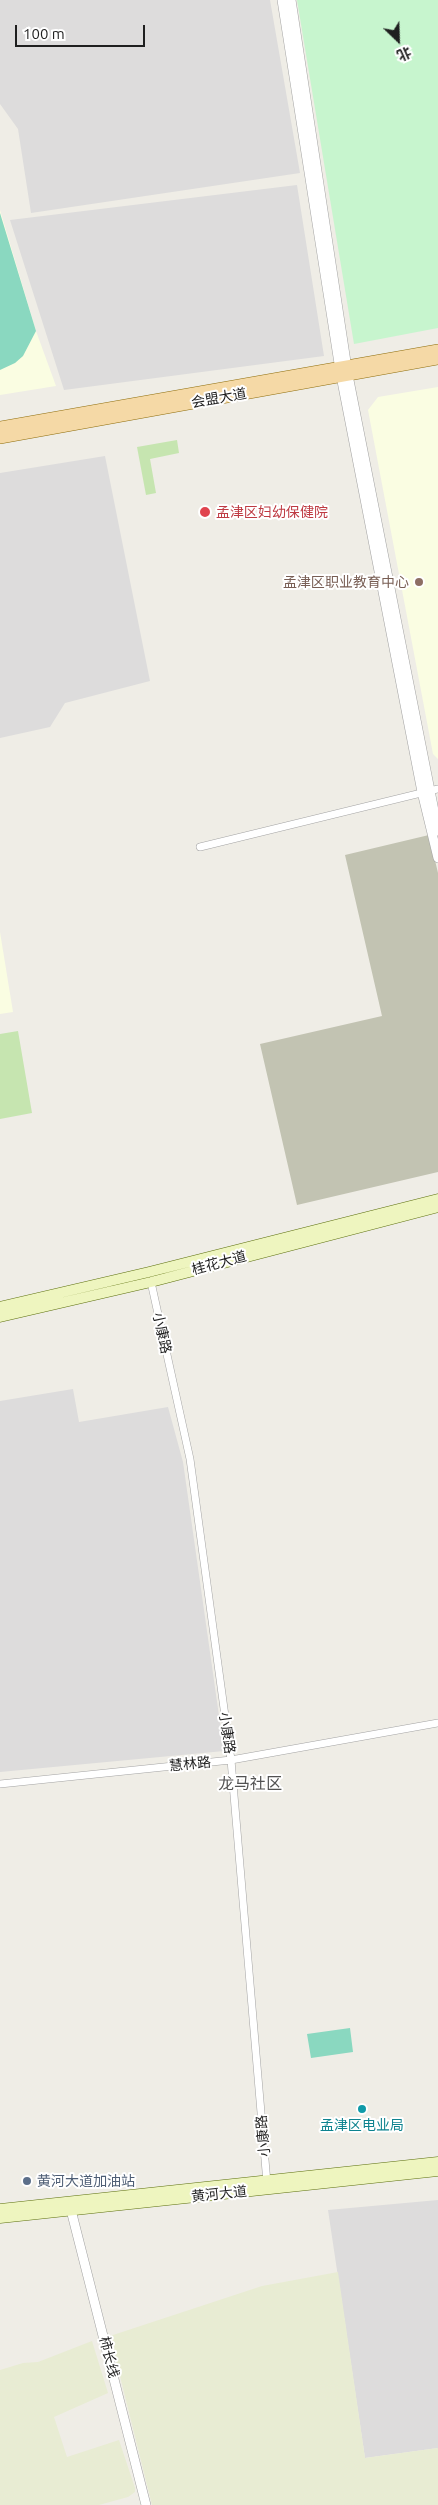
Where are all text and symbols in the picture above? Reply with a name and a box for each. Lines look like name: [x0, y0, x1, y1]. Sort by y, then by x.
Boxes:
scale bar: [18, 15, 148, 47]
north arrow: [373, 15, 423, 65]
text: 100 m: [23, 25, 65, 42]
text: 北: [394, 44, 414, 64]
street label: 会盟大道: [190, 385, 248, 411]
place label: 孟津区妇幼保健院: [216, 504, 328, 520]
marker: 孟津区妇幼保健院: [198, 505, 212, 519]
place label: 孟津区职业教育中心: [283, 574, 409, 590]
marker: 孟津区职业教育中心: [413, 576, 425, 588]
street label: 桂花大道: [190, 1248, 248, 1278]
street label: 小康路: [149, 1311, 175, 1355]
street label: 小康路: [216, 1711, 238, 1755]
street label: 慧林路: [168, 1753, 212, 1775]
district label: 龙马社区: [218, 1774, 282, 1794]
marker: 孟津区电业局: [356, 2103, 368, 2115]
street label: 小康路: [253, 2114, 273, 2158]
place label: 孟津区电业局: [320, 2117, 404, 2133]
place label: 黄河大道加油站: [37, 2173, 135, 2189]
marker: 黄河大道加油站: [21, 2175, 33, 2187]
street label: 黄河大道: [190, 2183, 248, 2205]
street label: 柿长线: [96, 2335, 122, 2379]

